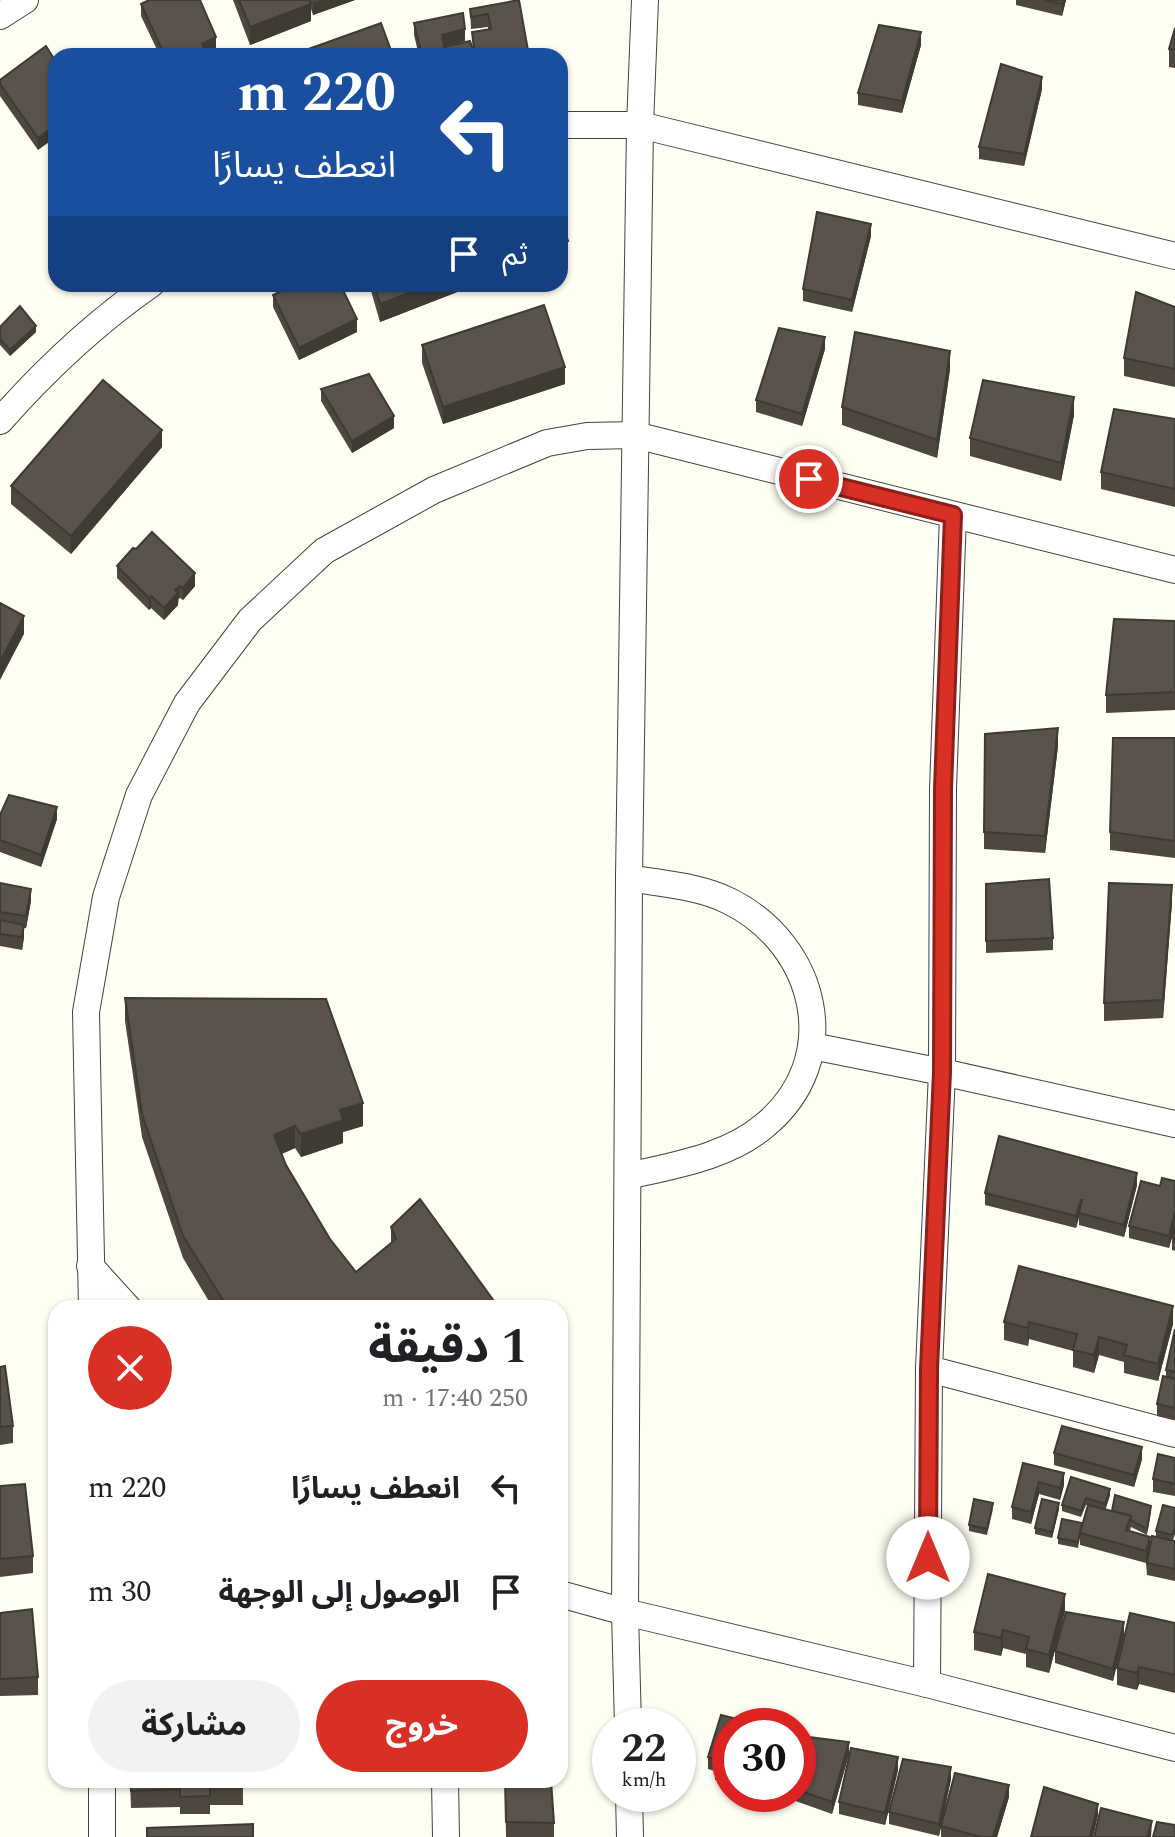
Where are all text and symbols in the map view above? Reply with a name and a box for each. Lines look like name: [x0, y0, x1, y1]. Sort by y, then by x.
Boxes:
text: 220 m: [237, 51, 396, 136]
icon: left: [424, 80, 528, 184]
text: انعطف يسارًا: [212, 139, 396, 194]
icon: arrive: [442, 232, 486, 276]
text: ثم: [502, 232, 528, 278]
pin: [775, 445, 843, 513]
icon: arrive: [787, 457, 831, 501]
text: 1 دقيقة: [368, 1311, 528, 1384]
button: close: [88, 1326, 172, 1410]
text: 250 m · 17:40: [382, 1378, 528, 1418]
text: 220 m: [88, 1465, 166, 1511]
text: انعطف يسارًا: [291, 1466, 460, 1512]
icon: left: [484, 1466, 528, 1510]
position arrow: [886, 1516, 970, 1600]
text: 30 m: [88, 1569, 151, 1615]
text: الوصول إلى الوجهة: [218, 1570, 460, 1616]
icon: arrive: [484, 1570, 528, 1614]
button: مشاركة: [88, 1680, 300, 1772]
button: خروج: [316, 1680, 528, 1772]
speed limit sign: 30: [712, 1708, 816, 1812]
text: 22: [622, 1719, 666, 1780]
text: km/h: [622, 1765, 667, 1795]

